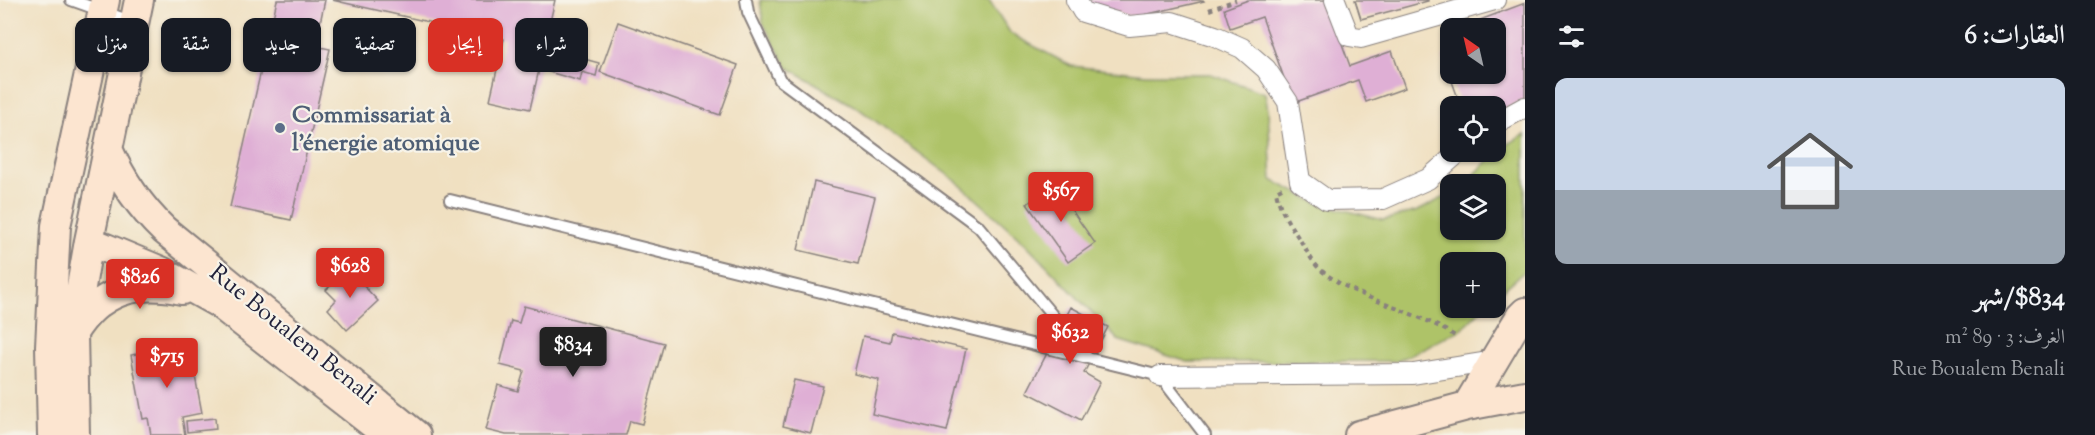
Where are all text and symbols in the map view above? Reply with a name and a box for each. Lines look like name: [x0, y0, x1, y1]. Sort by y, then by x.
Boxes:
chip: منزل: [75, 18, 149, 72]
chip: شقة: [161, 18, 231, 72]
chip: جديد: [243, 18, 321, 72]
chip: تصفية: [333, 18, 416, 72]
chip: إيجار: [428, 18, 503, 72]
chip: شراء: [515, 18, 588, 72]
north arrow: [1440, 18, 1506, 84]
map controls: [1440, 18, 1506, 318]
text: العقارات: 6: [1964, 18, 2065, 55]
icon: filters: [1555, 20, 1588, 53]
button: locate: [1440, 96, 1506, 162]
place label: Commissariat à l'énergie atomique: [292, 99, 480, 161]
icon: home: [1756, 117, 1864, 225]
marker: Commissariat à l'énergie atomique: [273, 121, 287, 135]
pin: $567: [1025, 172, 1097, 223]
button: layers: [1440, 174, 1506, 240]
text: $567: [1042, 177, 1080, 206]
pin: $628: [314, 248, 386, 299]
button: +: [1440, 252, 1506, 318]
text: $628: [330, 253, 370, 282]
street label: Rue Boualem Benali: [201, 257, 384, 414]
pin: $826: [104, 259, 176, 310]
text: $826: [120, 264, 160, 293]
text: $834/شهر: [1974, 280, 2065, 317]
pin: $632: [1034, 314, 1106, 365]
text: $632: [1051, 319, 1089, 348]
text: الغرف: 3 · 89 m²: [1945, 324, 2065, 353]
pin: $834: [537, 327, 609, 378]
text: $834: [554, 332, 592, 361]
pin: $715: [131, 338, 203, 389]
text: $715: [150, 343, 184, 372]
text: Rue Boualem Benali: [1892, 356, 2065, 385]

